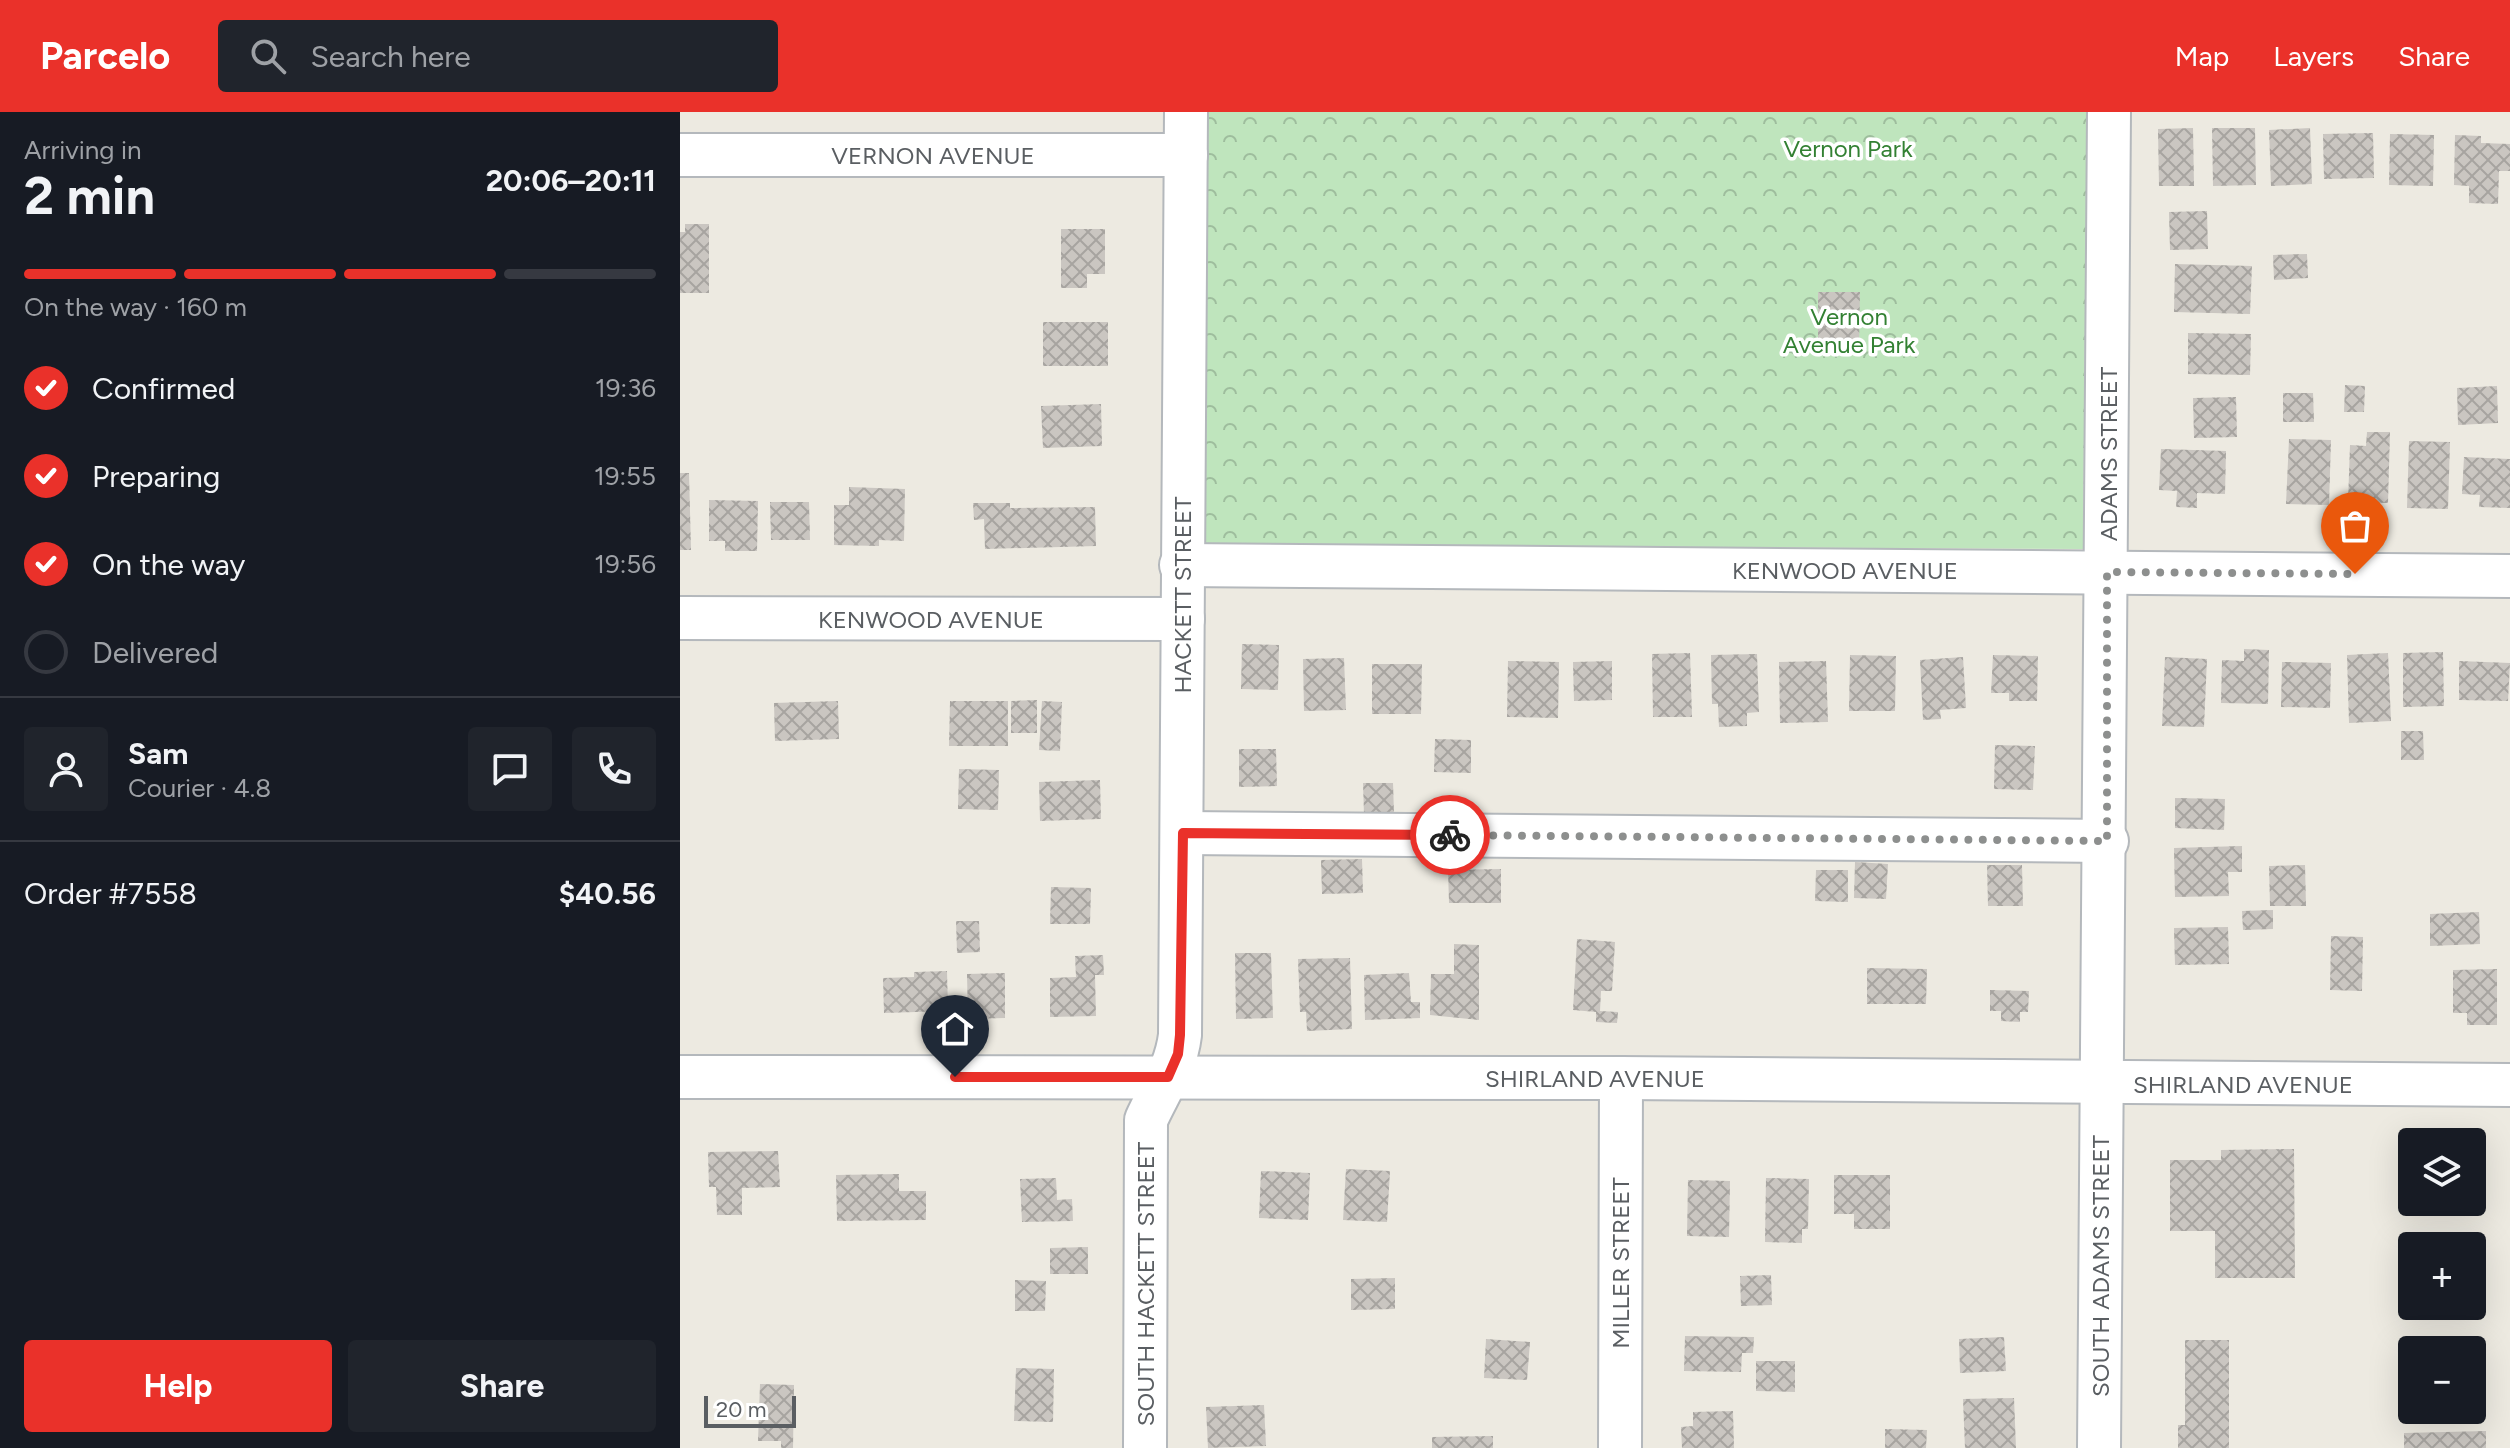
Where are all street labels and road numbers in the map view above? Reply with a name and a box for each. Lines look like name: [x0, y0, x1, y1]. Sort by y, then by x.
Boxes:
street label: VERNON AVENUE: [831, 141, 1035, 170]
street label: ADAMS STREET: [2094, 367, 2123, 541]
street label: HACKETT STREET: [1168, 497, 1197, 694]
street label: KENWOOD AVENUE: [1732, 556, 1958, 585]
street label: KENWOOD AVENUE: [818, 605, 1044, 634]
street label: SHIRLAND AVENUE: [1485, 1064, 1705, 1093]
street label: SHIRLAND AVENUE: [2133, 1070, 2353, 1099]
street label: SOUTH ADAMS STREET: [2086, 1135, 2115, 1397]
street label: SOUTH HACKETT STREET: [1131, 1142, 1160, 1426]
street label: MILLER STREET: [1606, 1177, 1635, 1349]

